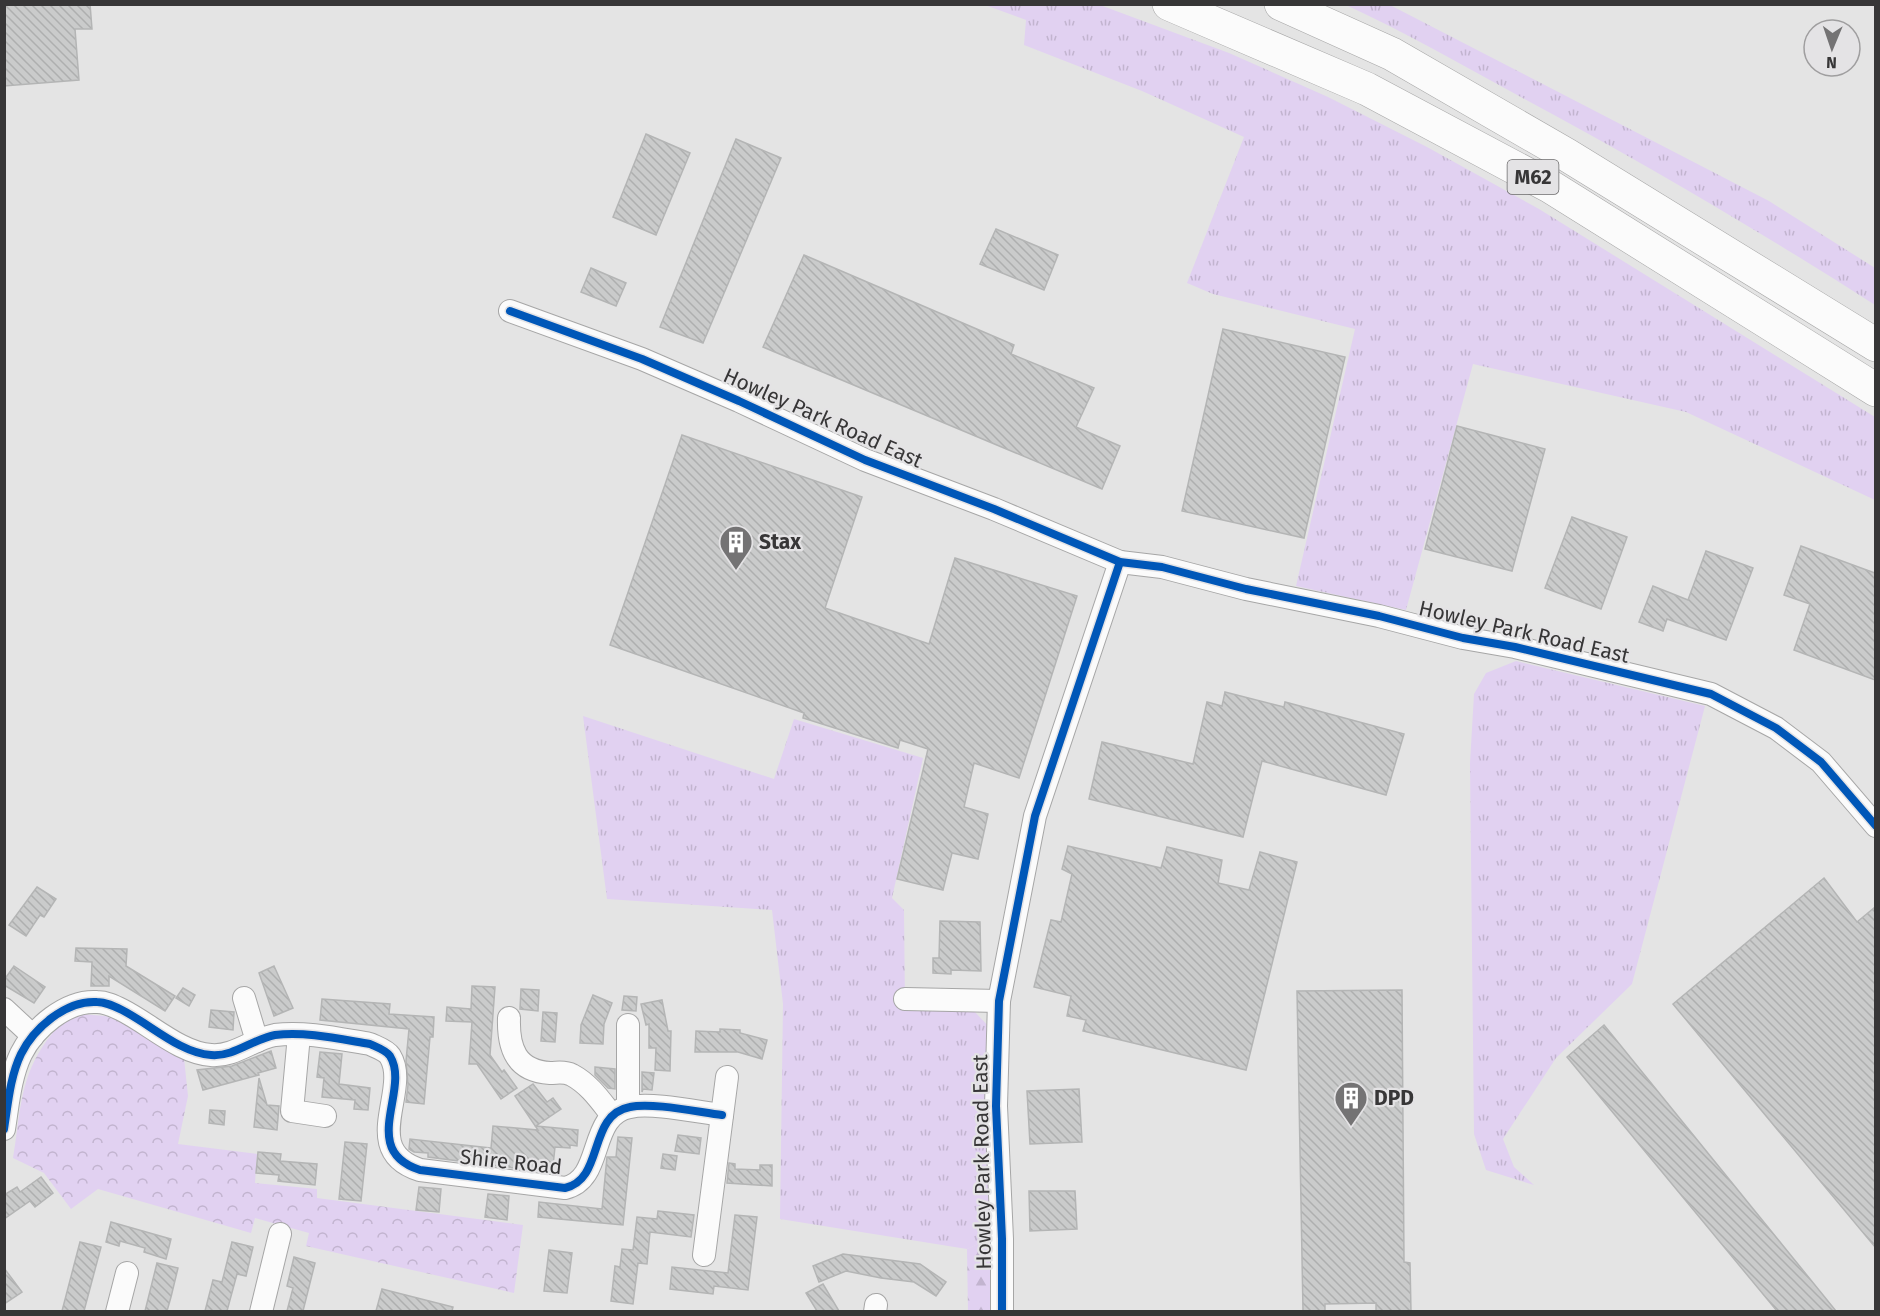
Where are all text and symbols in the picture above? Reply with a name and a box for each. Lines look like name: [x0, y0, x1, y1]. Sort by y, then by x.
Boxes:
north arrow: [1802, 18, 1862, 78]
text: N: [1826, 53, 1837, 72]
road number: M62: [1508, 160, 1558, 194]
street label: Howley Park Road East: [719, 362, 927, 474]
building icon: Stax: [718, 524, 754, 571]
place label: Stax: [759, 529, 801, 555]
street label: Howley Park Road East: [1416, 595, 1632, 669]
street label: Howley Park Road East: [967, 1054, 997, 1270]
building icon: DPD: [1333, 1080, 1369, 1127]
place label: DPD: [1374, 1085, 1414, 1111]
street label: Shire Road: [459, 1144, 563, 1180]

